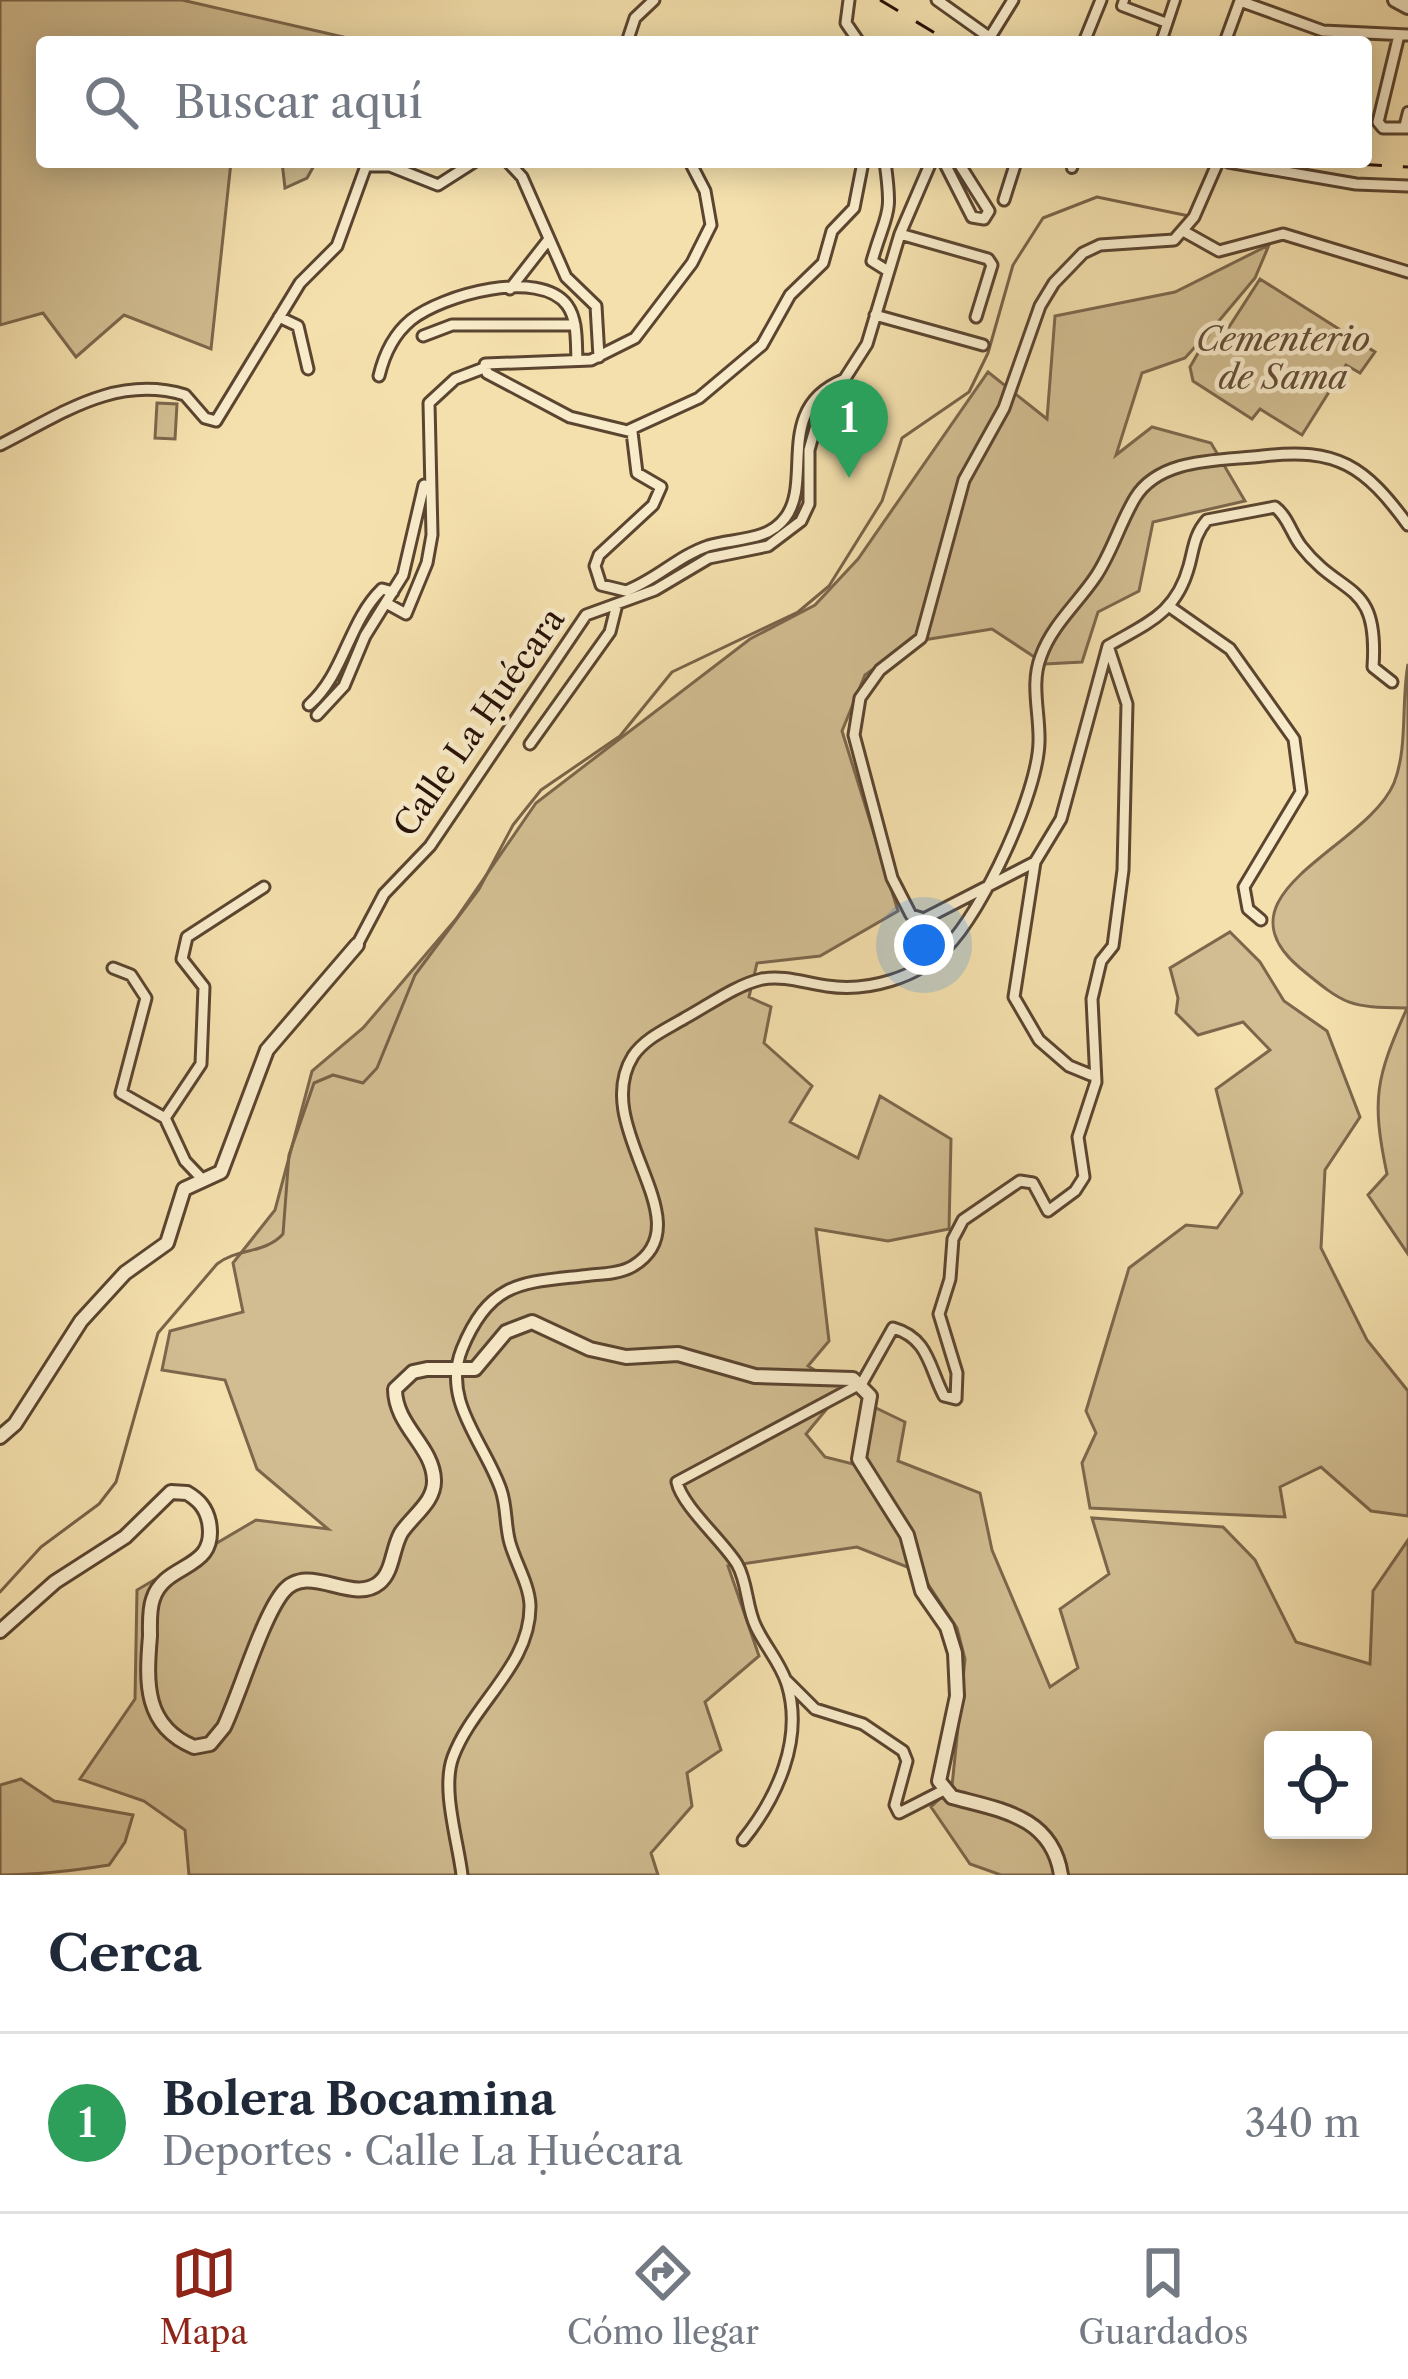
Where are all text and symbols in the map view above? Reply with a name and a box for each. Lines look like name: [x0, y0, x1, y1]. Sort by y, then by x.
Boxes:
search box: [36, 36, 1372, 168]
icon: search: [78, 69, 144, 135]
text: Buscar aquí: [174, 74, 423, 130]
park label: Cementerio de Sama: [1196, 319, 1370, 398]
pin: 1: [810, 379, 888, 478]
street label: Calle La Ḥuécara: [385, 599, 573, 844]
your location: [894, 915, 954, 975]
map controls: [1264, 1731, 1372, 1839]
button: locate: [1264, 1731, 1372, 1839]
text: Cerca: [48, 1922, 202, 1984]
text: Bolera Bocamina: [162, 2071, 556, 2127]
text: 1: [78, 2099, 96, 2147]
text: 340 m: [1245, 2099, 1360, 2147]
text: Deportes · Calle La Ḥuécara: [162, 2127, 683, 2175]
tab: Mapa: [160, 2240, 248, 2353]
tab: Cómo llegar: [567, 2240, 759, 2353]
tab: Guardados: [1078, 2240, 1248, 2353]

